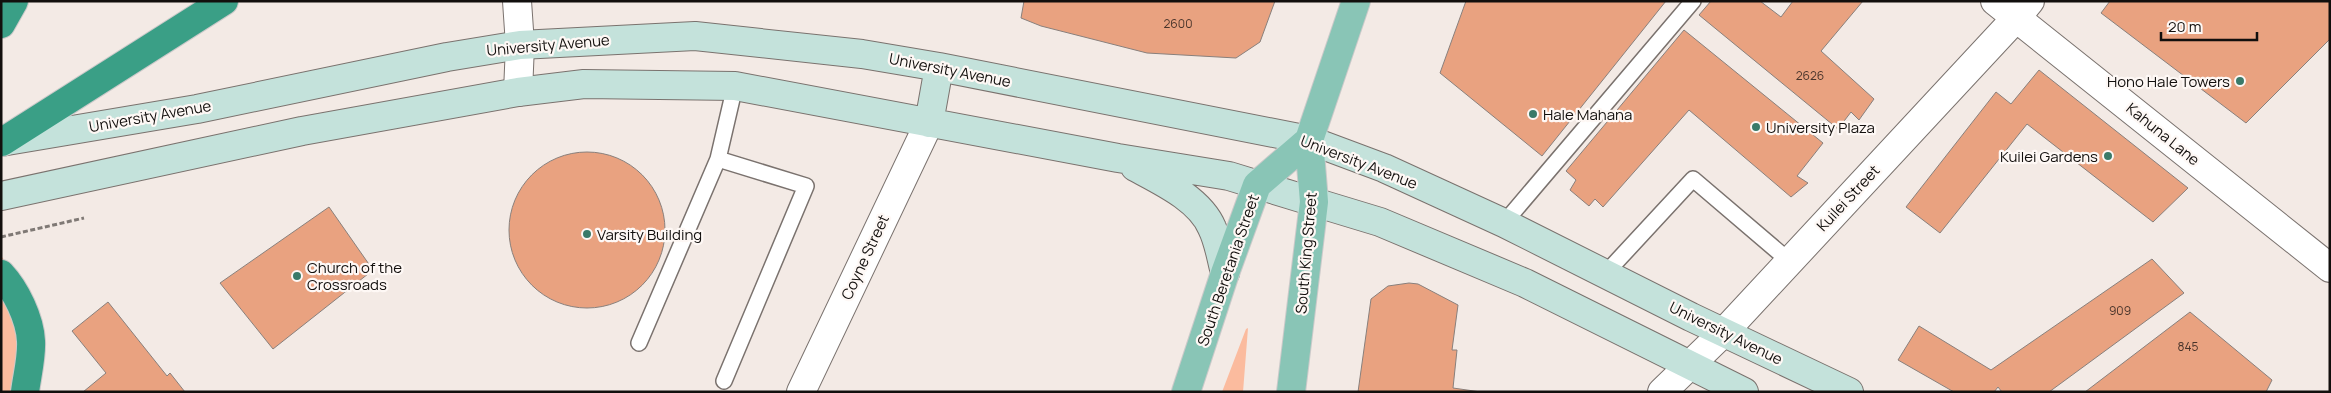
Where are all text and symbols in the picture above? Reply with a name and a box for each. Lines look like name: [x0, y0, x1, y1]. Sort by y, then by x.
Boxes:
scale bar: [2161, 10, 2257, 42]
house number: 2600: [1164, 15, 1192, 32]
text: 20 m: [2168, 16, 2201, 37]
street label: University Avenue: [486, 29, 611, 61]
street label: University Avenue: [887, 48, 1013, 92]
house number: 2626: [1796, 67, 1824, 84]
place label: Hono Hale Towers: [2107, 71, 2230, 92]
marker: Hono Hale Towers: [2234, 75, 2246, 87]
street label: University Avenue: [87, 95, 213, 137]
street label: Kahuna Lane: [2122, 98, 2204, 170]
place label: Hale Mahana: [1543, 104, 1632, 125]
marker: Hale Mahana: [1527, 108, 1539, 120]
place label: University Plaza: [1766, 117, 1875, 138]
marker: University Plaza: [1750, 121, 1762, 133]
street label: University Avenue: [1298, 130, 1421, 194]
place label: Kuilei Gardens: [2000, 146, 2098, 167]
marker: Kuilei Gardens: [2102, 150, 2114, 162]
street label: Kuilei Street: [1812, 160, 1884, 236]
street label: South Beretania Street: [1192, 191, 1264, 349]
street label: South King Street: [1290, 191, 1322, 315]
street label: Coyne Street: [836, 211, 894, 303]
place label: Varsity Building: [597, 224, 702, 245]
marker: Varsity Building: [581, 228, 593, 240]
place label: Church of the Crossroads: [307, 257, 402, 295]
marker: Church of the Crossroads: [291, 270, 303, 282]
street label: University Avenue: [1666, 296, 1786, 370]
house number: 909: [2109, 302, 2131, 319]
house number: 845: [2178, 338, 2199, 355]

